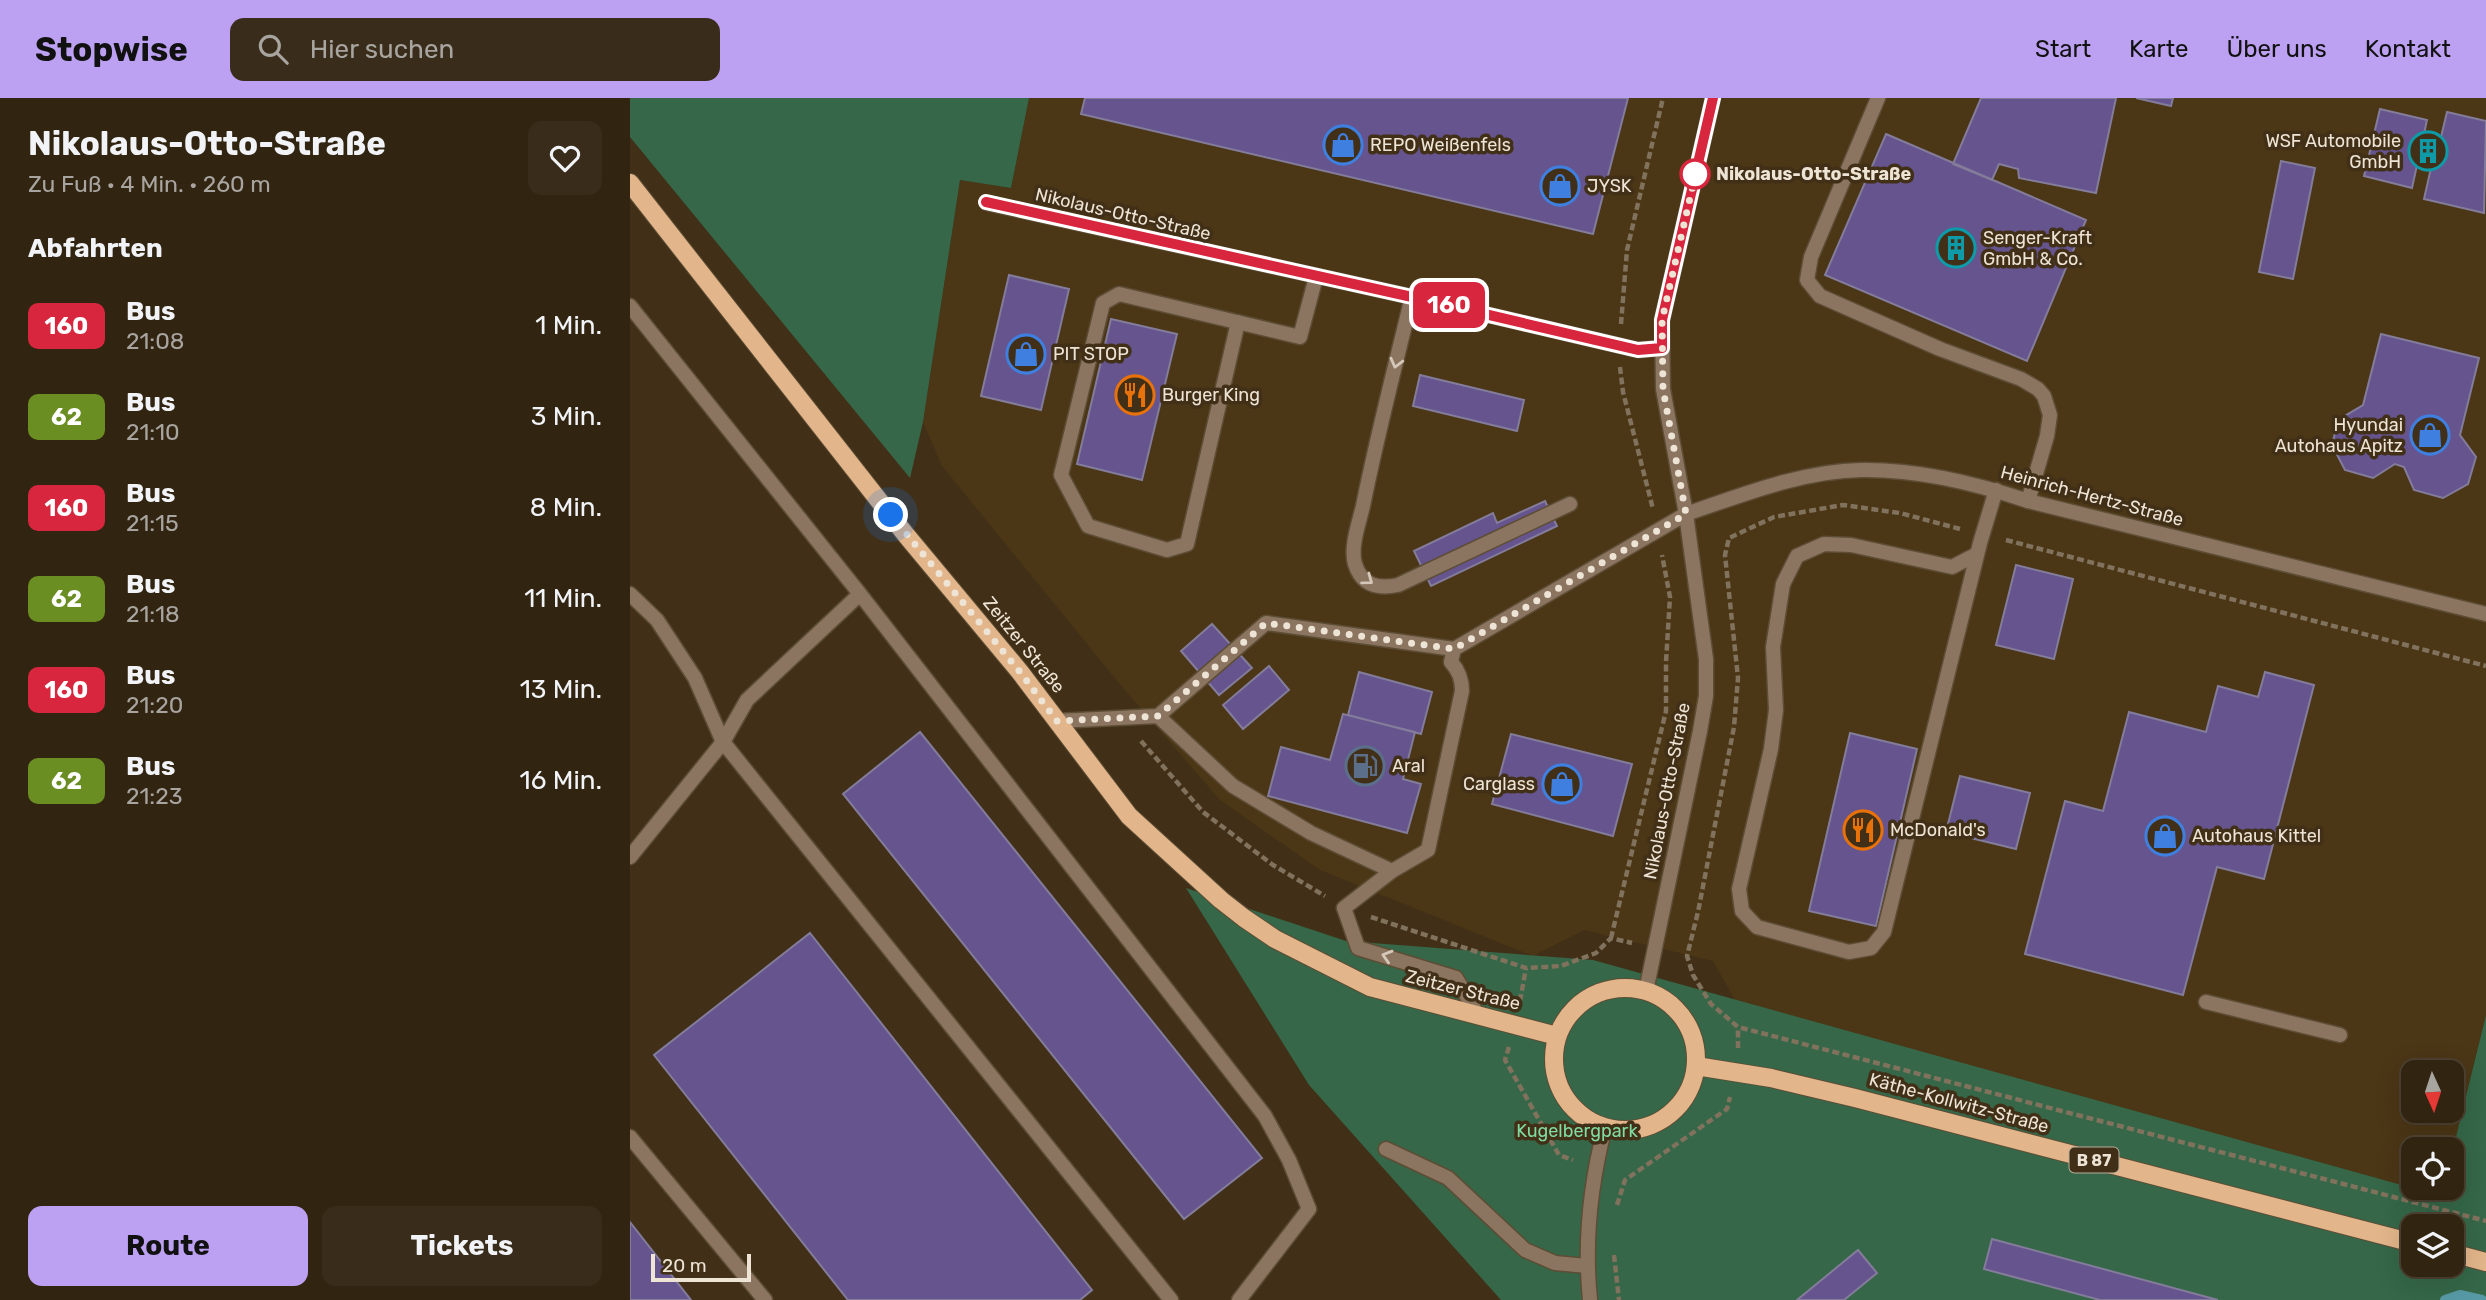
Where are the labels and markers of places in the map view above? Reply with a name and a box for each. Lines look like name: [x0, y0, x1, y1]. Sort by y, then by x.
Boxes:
shop icon: REPO Weißenfels: [1322, 124, 1364, 166]
place label: WSF Automobile GmbH: [2265, 130, 2401, 173]
building icon: WSF Automobile GmbH: [2407, 130, 2449, 172]
place label: REPO Weißenfels: [1370, 134, 1511, 156]
marker: Nikolaus-Otto-Straße: [1680, 159, 1710, 189]
place label: Nikolaus-Otto-Straße: [1716, 163, 1912, 185]
shop icon: JYSK: [1539, 165, 1581, 207]
place label: JYSK: [1587, 175, 1632, 197]
building icon: Senger-Kraft GmbH & Co.: [1935, 227, 1977, 269]
place label: Senger-Kraft GmbH & Co.: [1983, 227, 2092, 270]
shop icon: PIT STOP: [1005, 333, 1047, 375]
place label: PIT STOP: [1053, 343, 1129, 365]
restaurant icon: Burger King: [1114, 374, 1156, 416]
place label: Burger King: [1162, 384, 1260, 406]
place label: Hyundai Autohaus Apitz: [2275, 414, 2403, 457]
shop icon: Hyundai Autohaus Apitz: [2409, 414, 2451, 456]
fuel station icon: Aral: [1344, 745, 1386, 787]
place label: Aral: [1392, 755, 1425, 777]
shop icon: Carglass: [1541, 763, 1583, 805]
place label: Carglass: [1463, 773, 1535, 795]
restaurant icon: McDonald's: [1842, 809, 1884, 851]
shop icon: Autohaus Kittel: [2144, 815, 2186, 857]
place label: McDonald's: [1890, 819, 1986, 841]
place label: Autohaus Kittel: [2192, 825, 2321, 847]

